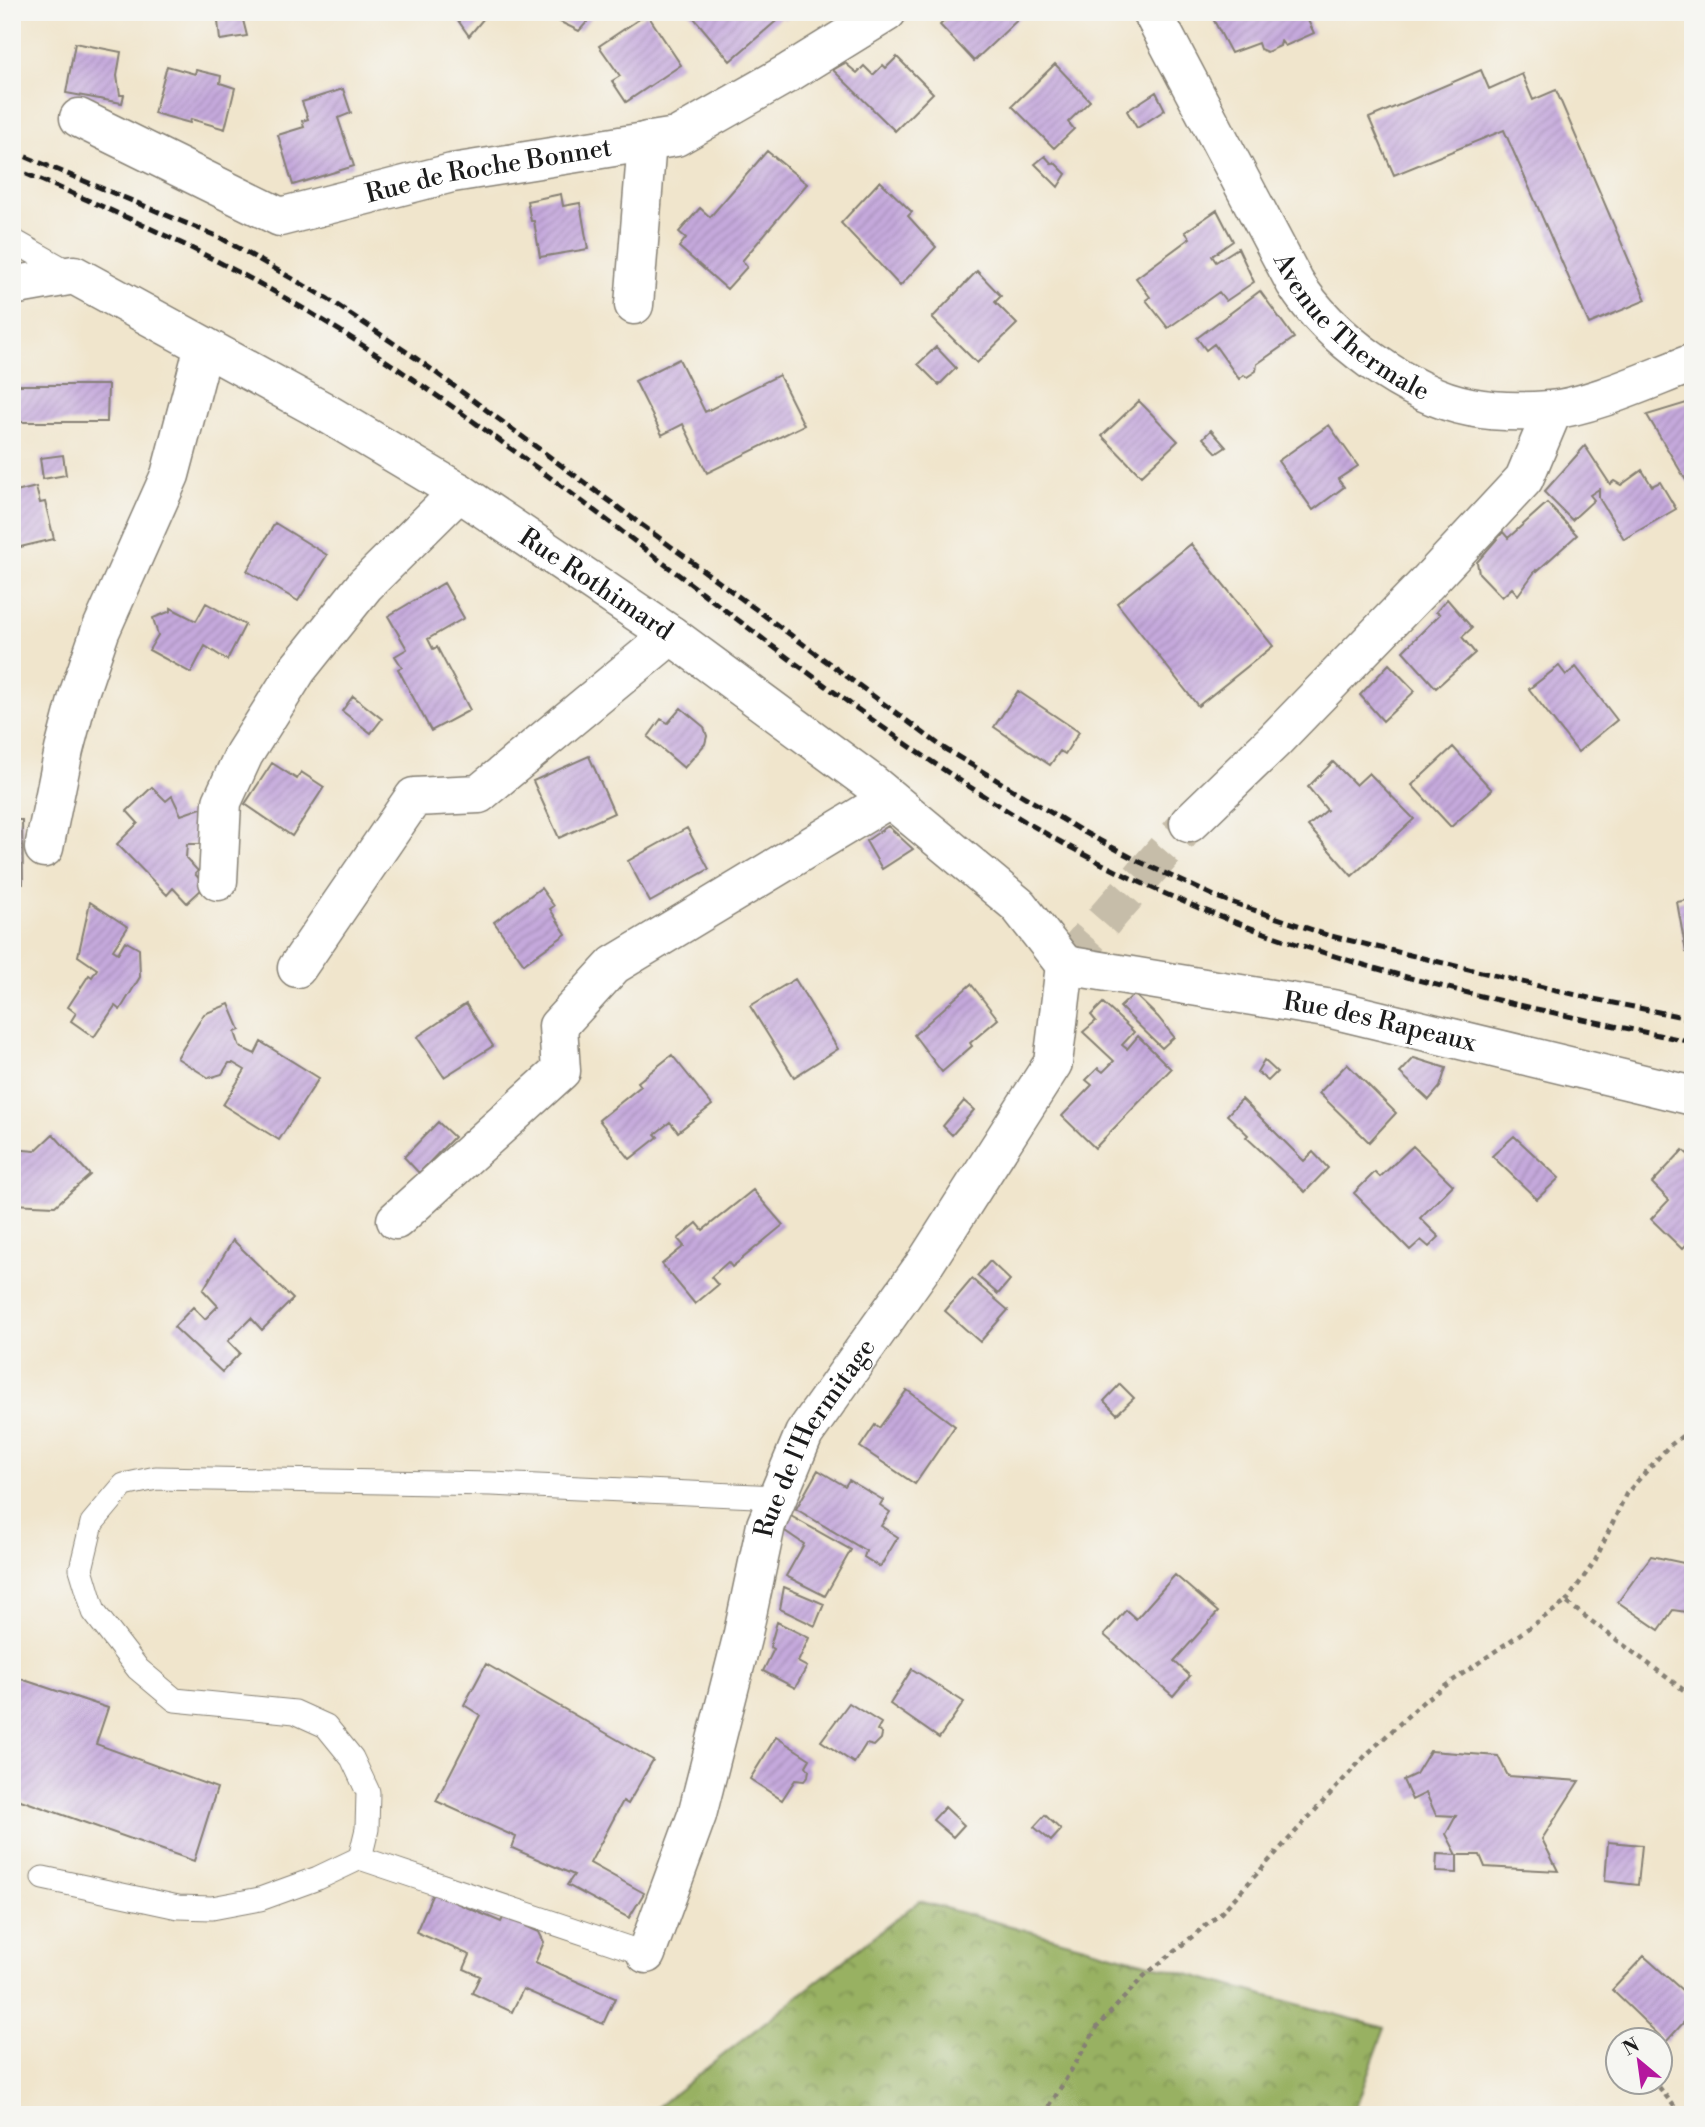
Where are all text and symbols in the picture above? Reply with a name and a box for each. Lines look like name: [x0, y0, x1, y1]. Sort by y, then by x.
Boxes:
street label: Rue de Roche Bonnet: [362, 132, 614, 210]
street label: Avenue Thermale: [1266, 247, 1434, 408]
street label: Rue Rothimard: [513, 521, 679, 648]
street label: Rue des Rapeaux: [1281, 985, 1480, 1059]
street label: Rue de l'Hermitage: [748, 1332, 883, 1540]
north arrow: [1604, 2025, 1674, 2096]
text: N: [1619, 2033, 1644, 2061]

